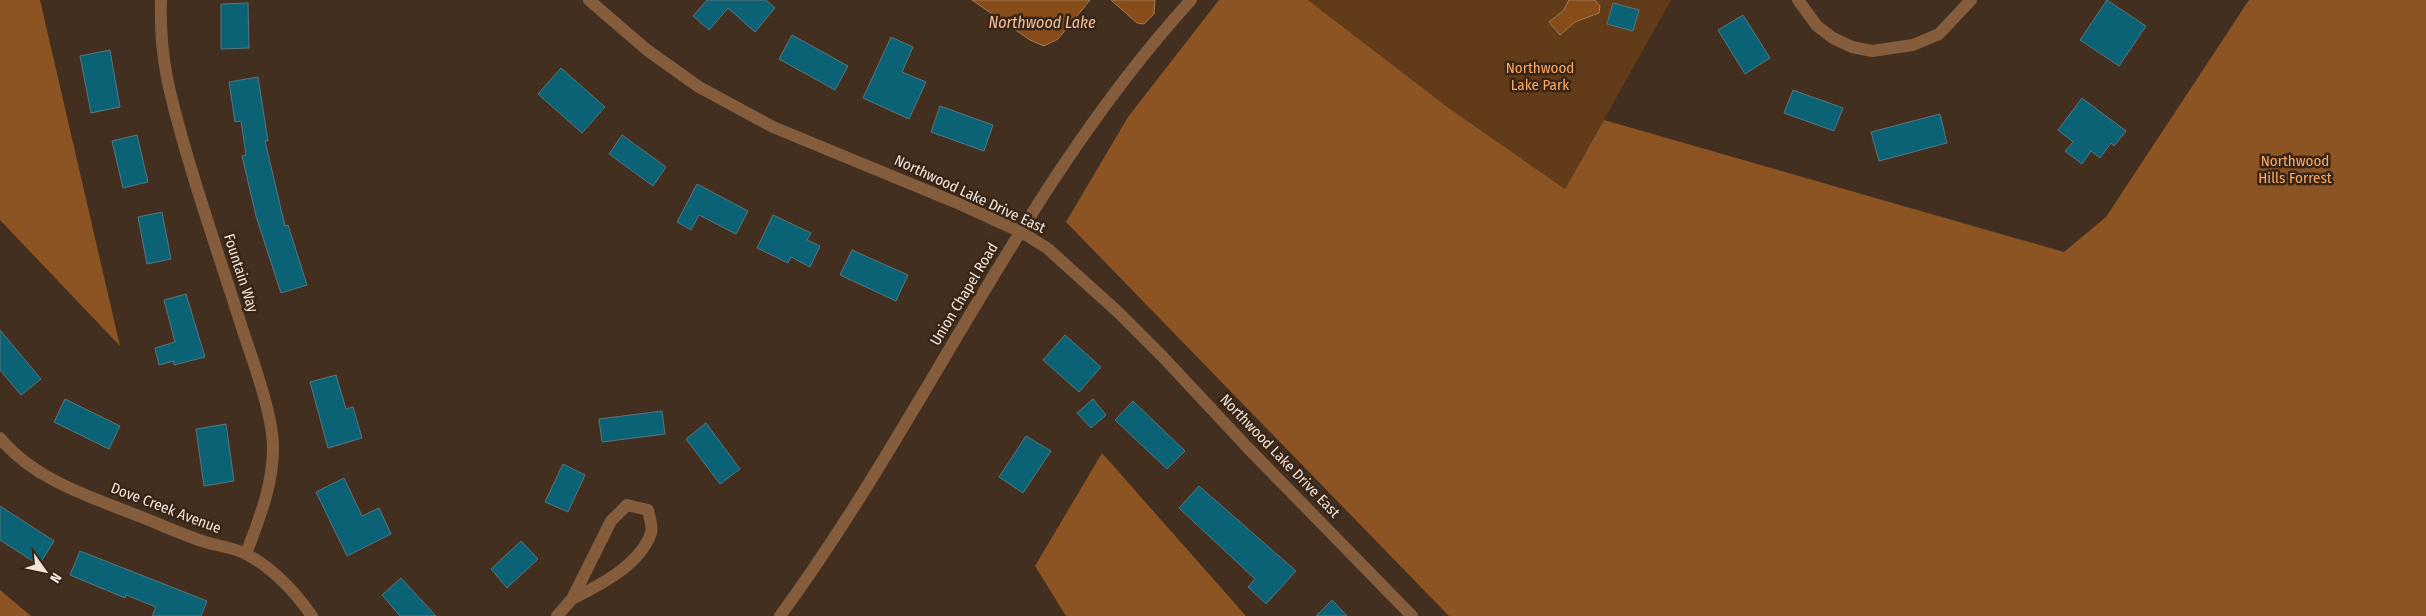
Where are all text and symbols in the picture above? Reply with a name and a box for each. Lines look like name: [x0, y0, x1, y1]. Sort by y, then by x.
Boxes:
water label: Northwood Lake: [988, 13, 1096, 32]
park label: Northwood Lake Park: [1506, 59, 1574, 94]
street label: Northwood Lake Drive East: [892, 151, 1048, 237]
park label: Northwood Hills Forrest: [2258, 152, 2332, 187]
street label: Fountain Way: [220, 231, 262, 315]
street label: Union Chapel Road: [926, 239, 1002, 349]
street label: Northwood Lake Drive East: [1216, 391, 1344, 522]
street label: Dove Creek Avenue: [108, 479, 224, 537]
north arrow: [20, 546, 70, 596]
text: N: [46, 570, 65, 586]

